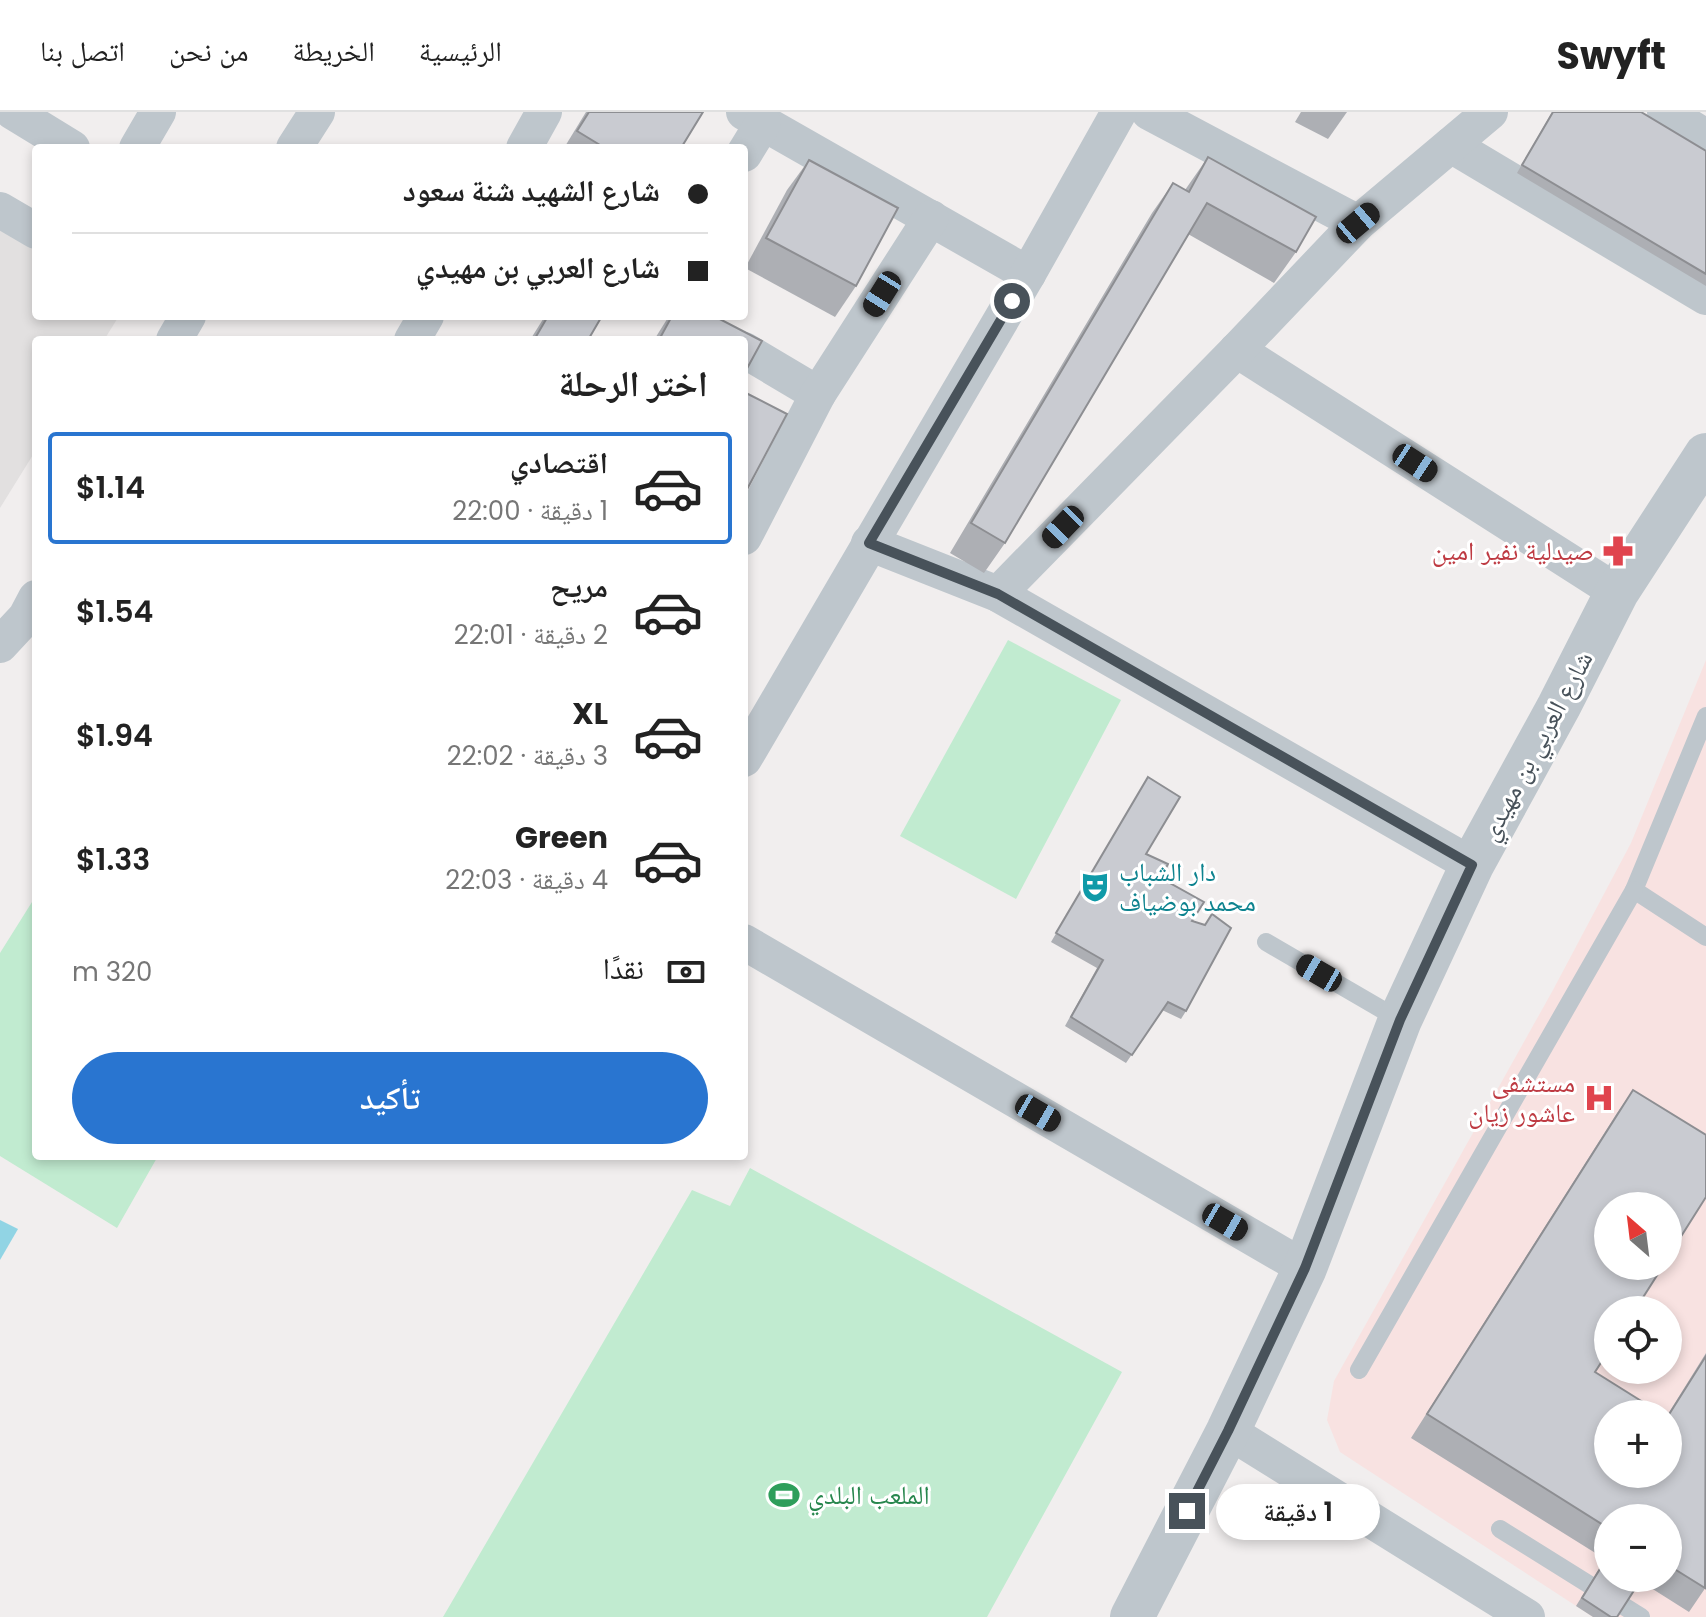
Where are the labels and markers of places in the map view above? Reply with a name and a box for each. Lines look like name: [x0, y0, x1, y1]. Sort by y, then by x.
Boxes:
place label: صيدلية نفير امين: [1432, 533, 1594, 569]
pharmacy icon: صيدلية نفير امين: [1601, 534, 1635, 568]
place label: دار الشباب محمد بوضياف: [1119, 854, 1256, 920]
theatre icon: دار الشباب محمد بوضياف: [1078, 870, 1112, 904]
place label: مستشفى عاشور زيان: [1468, 1065, 1575, 1131]
hospital icon: مستشفى عاشور زيان: [1582, 1081, 1616, 1115]
place label: الملعب البلدي: [808, 1477, 930, 1516]
sports icon: الملعب البلدي: [767, 1478, 801, 1512]

